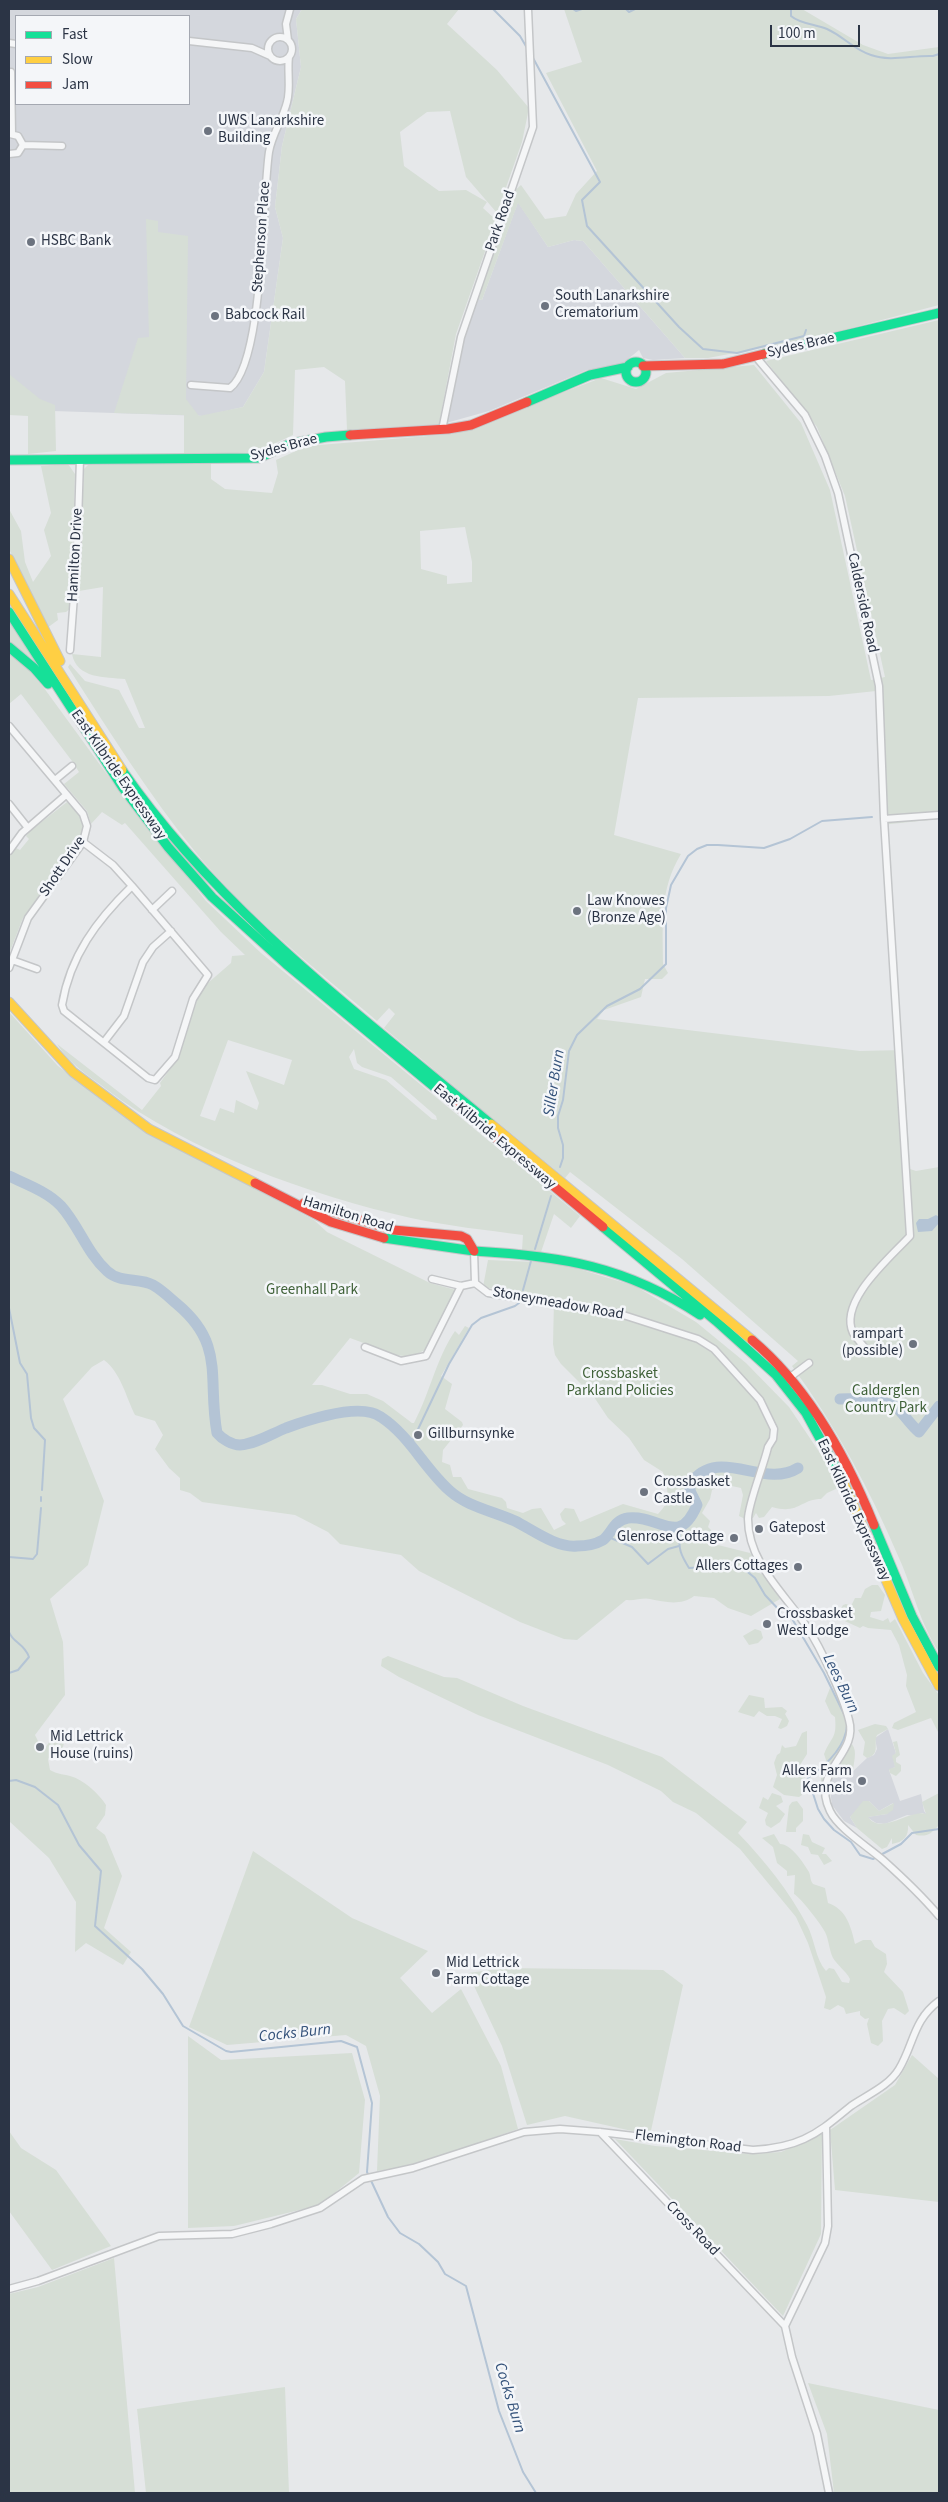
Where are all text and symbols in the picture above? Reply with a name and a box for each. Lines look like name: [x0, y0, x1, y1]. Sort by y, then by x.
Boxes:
legend: [15, 15, 190, 105]
scale bar: [773, 15, 863, 47]
text: 100 m: [778, 23, 816, 44]
text: Fast: [62, 24, 88, 45]
text: Slow: [62, 49, 93, 70]
text: Jam: [62, 74, 89, 95]
place label: UWS Lanarkshire Building: [218, 113, 324, 148]
marker: UWS Lanarkshire Building: [202, 125, 214, 137]
street label: Stephenson Place: [249, 181, 275, 293]
street label: Park Road: [482, 188, 520, 254]
place label: HSBC Bank: [41, 233, 111, 251]
marker: HSBC Bank: [25, 236, 37, 248]
place label: South Lanarkshire Crematorium: [555, 288, 669, 323]
marker: South Lanarkshire Crematorium: [539, 300, 551, 312]
place label: Babcock Rail: [225, 307, 305, 325]
marker: Babcock Rail: [209, 310, 221, 322]
street label: Sydes Brae: [766, 330, 836, 362]
street label: Sydes Brae: [249, 430, 319, 466]
street label: Hamilton Drive: [65, 508, 87, 602]
street label: Calderside Road: [843, 551, 881, 655]
street label: East Kilbride Expressway: [66, 707, 170, 843]
street label: Shott Drive: [36, 833, 90, 901]
place label: Law Knowes (Bronze Age): [587, 893, 666, 928]
marker: Law Knowes (Bronze Age): [571, 905, 583, 917]
water label: Siller Burn: [540, 1048, 570, 1118]
street label: East Kilbride Expressway: [429, 1080, 559, 1194]
street label: Hamilton Road: [301, 1193, 395, 1237]
park label: Greenhall Park: [266, 1282, 358, 1300]
street label: Stoneymeadow Road: [491, 1284, 625, 1324]
place label: rampart (possible): [842, 1326, 903, 1361]
marker: rampart (possible): [907, 1338, 919, 1350]
park label: Crossbasket Parkland Policies: [567, 1366, 673, 1401]
park label: Calderglen Country Park: [845, 1383, 927, 1418]
place label: Gillburnsynke: [428, 1426, 515, 1444]
marker: Gillburnsynke: [412, 1429, 424, 1441]
street label: East Kilbride Expressway: [812, 1436, 894, 1584]
place label: Crossbasket Castle: [654, 1474, 730, 1509]
marker: Crossbasket Castle: [638, 1486, 650, 1498]
place label: Gatepost: [769, 1520, 825, 1538]
marker: Gatepost: [753, 1523, 765, 1535]
place label: Glenrose Cottage: [617, 1529, 724, 1547]
marker: Glenrose Cottage: [728, 1532, 740, 1544]
place label: Allers Cottages: [696, 1558, 788, 1576]
marker: Allers Cottages: [792, 1561, 804, 1573]
place label: Crossbasket West Lodge: [777, 1606, 853, 1641]
marker: Crossbasket West Lodge: [761, 1618, 773, 1630]
water label: Lees Burn: [817, 1651, 863, 1717]
place label: Mid Lettrick House (ruins): [50, 1729, 133, 1764]
marker: Mid Lettrick House (ruins): [34, 1741, 46, 1753]
place label: Allers Farm Kennels: [782, 1763, 852, 1798]
marker: Allers Farm Kennels: [856, 1775, 868, 1787]
place label: Mid Lettrick Farm Cottage: [446, 1955, 529, 1990]
marker: Mid Lettrick Farm Cottage: [430, 1967, 442, 1979]
water label: Cocks Burn: [258, 2021, 332, 2047]
street label: Flemington Road: [634, 2127, 742, 2157]
street label: Cross Road: [661, 2198, 723, 2260]
water label: Cocks Burn: [489, 2360, 529, 2436]

